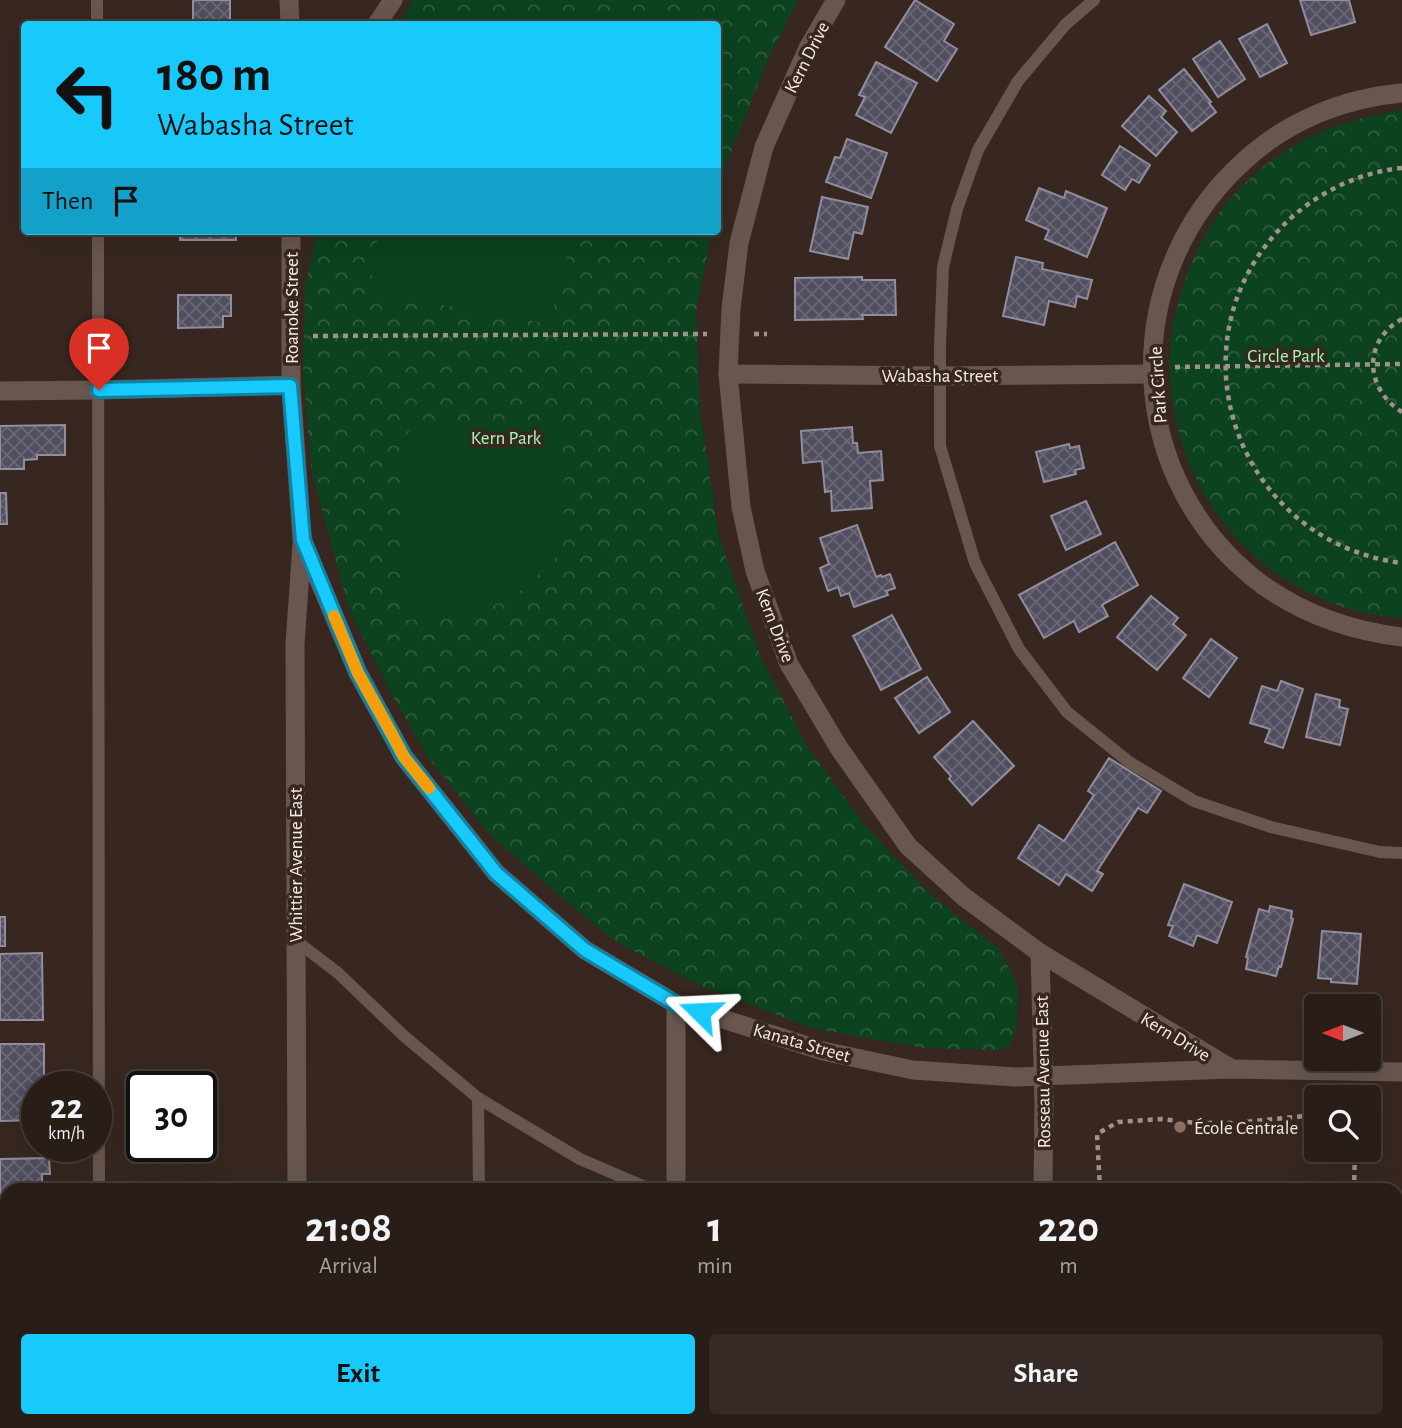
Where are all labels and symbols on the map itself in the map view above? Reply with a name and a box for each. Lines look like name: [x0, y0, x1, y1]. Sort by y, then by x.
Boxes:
street label: Kern Drive: [781, 19, 833, 96]
street label: Roanoke Street: [283, 252, 302, 364]
pin: [69, 318, 129, 390]
street label: Park Circle: [1146, 346, 1171, 424]
park label: Circle Park: [1247, 347, 1325, 366]
street label: Wabasha Street: [882, 367, 998, 386]
park label: Kern Park: [471, 429, 542, 448]
street label: Kern Drive: [752, 586, 797, 665]
street label: Whittier Avenue East: [287, 787, 306, 943]
position arrow: [663, 975, 737, 1049]
north arrow: [1304, 994, 1381, 1071]
street label: Rosseau Avenue East: [1033, 995, 1054, 1149]
street label: Kern Drive: [1137, 1009, 1213, 1065]
street label: Kanata Street: [751, 1021, 852, 1066]
speed limit sign: 30: [126, 1071, 217, 1162]
place label: École Centrale: [1194, 1117, 1298, 1138]
marker: École Centrale: [1172, 1119, 1188, 1135]

